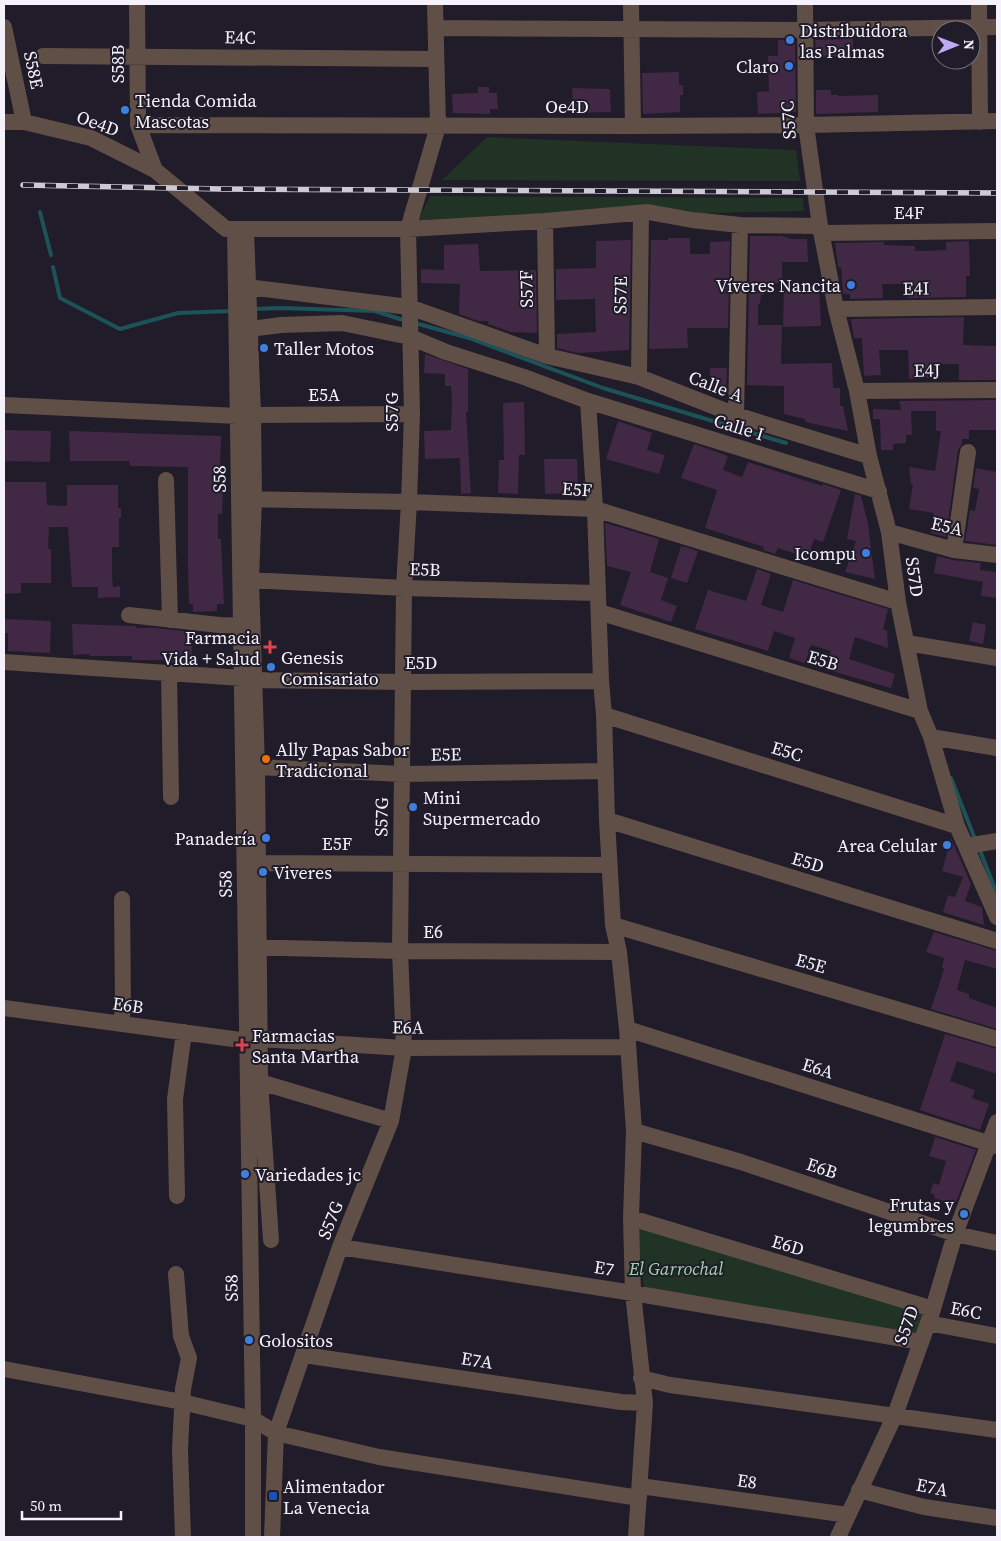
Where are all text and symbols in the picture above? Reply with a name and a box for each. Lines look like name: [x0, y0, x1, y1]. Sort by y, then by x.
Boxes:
place label: Distribuidora las Palmas: [800, 18, 908, 64]
north arrow: [931, 20, 981, 70]
street label: E4C: [224, 24, 256, 50]
marker: Distribuidora las Palmas: [784, 34, 796, 46]
text: N: [959, 39, 979, 50]
street label: S58B: [105, 45, 130, 83]
street label: S58E: [18, 49, 50, 91]
place label: Claro: [736, 54, 779, 79]
marker: Claro: [783, 60, 795, 72]
place label: Tienda Comida Mascotas: [135, 88, 258, 134]
street label: Oe4D: [545, 94, 589, 119]
street label: S57C: [774, 100, 802, 140]
street label: Oe4D: [73, 104, 123, 142]
marker: Tienda Comida Mascotas: [119, 104, 131, 116]
street label: E4F: [894, 200, 924, 225]
street label: S57F: [513, 270, 539, 308]
place label: Víveres Nancita: [716, 273, 842, 298]
street label: E4I: [903, 275, 929, 301]
street label: S57E: [607, 276, 633, 314]
marker: Víveres Nancita: [845, 279, 857, 291]
place label: Taller Motos: [274, 336, 374, 361]
marker: Taller Motos: [258, 342, 270, 354]
street label: E4J: [913, 357, 941, 383]
street label: Calle A: [685, 364, 747, 408]
street label: E5A: [308, 382, 340, 407]
street label: S57G: [379, 392, 404, 432]
street label: Calle I: [711, 408, 767, 446]
street label: S58: [206, 465, 232, 493]
street label: E5F: [561, 475, 593, 503]
street label: E5A: [929, 510, 965, 542]
place label: Icompu: [794, 541, 856, 566]
marker: Icompu: [860, 547, 872, 559]
street label: S57D: [900, 555, 930, 599]
street label: E5B: [409, 556, 441, 582]
place label: Farmacia Vida + Salud: [162, 625, 261, 671]
marker: Farmacia Vida + Salud: [264, 641, 276, 653]
street label: E5B: [804, 643, 842, 677]
place label: Genesis Comisariato: [281, 645, 379, 691]
street label: E5D: [405, 650, 437, 675]
marker: Genesis Comisariato: [265, 661, 277, 673]
street label: E5C: [768, 734, 806, 768]
place label: Ally Papas Sabor Tradicional: [276, 737, 410, 783]
street label: E5E: [430, 741, 462, 767]
marker: Ally Papas Sabor Tradicional: [260, 753, 272, 765]
place label: Mini Supermercado: [423, 785, 541, 831]
street label: S57G: [368, 797, 394, 837]
marker: Mini Supermercado: [407, 801, 419, 813]
place label: Panadería: [175, 826, 257, 851]
street label: E5F: [322, 831, 352, 856]
marker: Panadería: [260, 832, 272, 844]
place label: Area Celular: [837, 833, 937, 858]
marker: Area Celular: [941, 839, 953, 851]
street label: E5D: [789, 845, 827, 879]
place label: Viveres: [273, 860, 332, 885]
marker: Viveres: [257, 866, 269, 878]
street label: S58: [212, 870, 238, 898]
street label: E6: [423, 919, 443, 944]
street label: E5E: [793, 947, 829, 979]
street label: E6B: [111, 990, 145, 1020]
street label: E6A: [392, 1014, 424, 1040]
place label: Farmacias Santa Martha: [252, 1023, 360, 1069]
marker: Farmacias Santa Martha: [236, 1039, 248, 1051]
street label: E6A: [799, 1051, 837, 1085]
street label: E6B: [803, 1151, 841, 1185]
place label: Variedades jc: [255, 1162, 361, 1187]
marker: Variedades jc: [239, 1168, 251, 1180]
place label: Frutas y legumbres: [869, 1192, 955, 1238]
street label: S57G: [311, 1197, 349, 1243]
marker: Frutas y legumbres: [958, 1208, 970, 1220]
street label: E6D: [769, 1228, 807, 1262]
street label: E7: [592, 1254, 616, 1282]
park label: El Garrochal: [628, 1256, 723, 1281]
street label: S58: [218, 1274, 244, 1302]
street label: E6C: [948, 1295, 984, 1325]
street label: S57D: [887, 1302, 925, 1348]
place label: Golositos: [259, 1328, 333, 1353]
marker: Golositos: [243, 1334, 255, 1346]
street label: E7A: [459, 1345, 495, 1375]
street label: E8: [735, 1467, 759, 1495]
street label: E7A: [914, 1472, 950, 1502]
place label: Alimentador La Venecia: [283, 1474, 385, 1520]
scale bar: [22, 1488, 121, 1520]
marker: Alimentador La Venecia: [267, 1490, 279, 1502]
text: 50 m: [30, 1495, 62, 1516]

